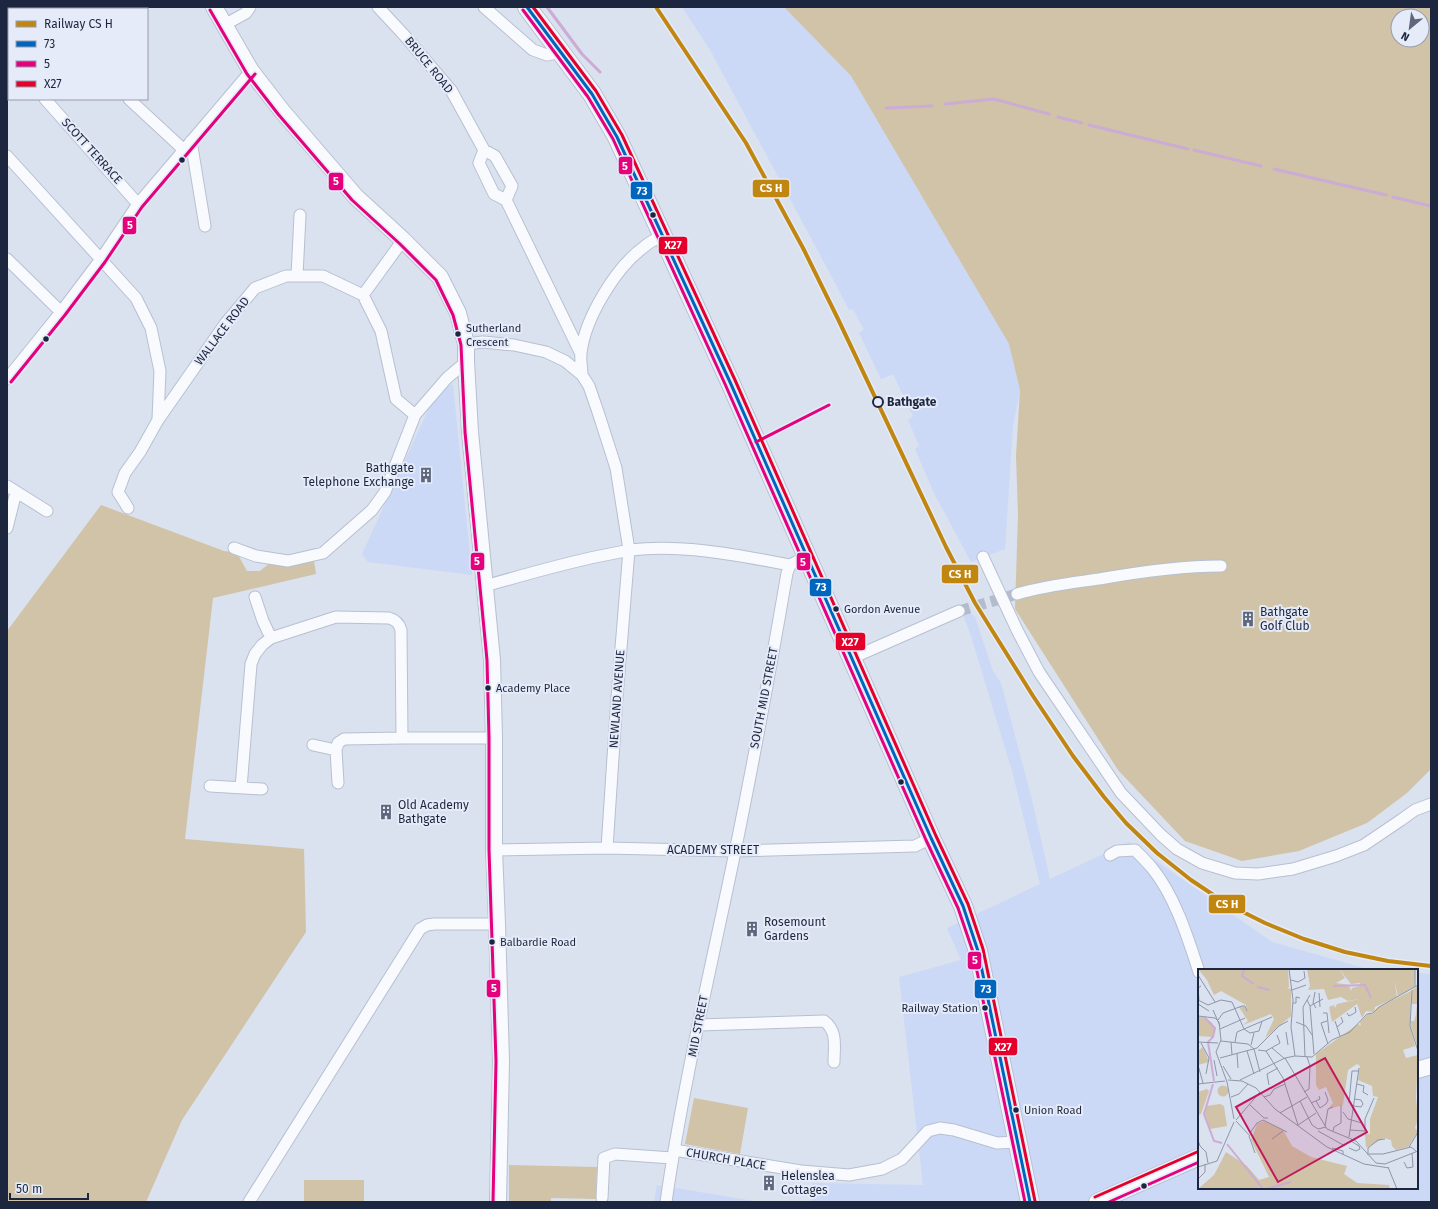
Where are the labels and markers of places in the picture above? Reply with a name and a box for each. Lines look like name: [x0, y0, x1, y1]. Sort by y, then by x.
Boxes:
unlabelled marker: [177, 155, 187, 165]
unlabelled marker: [648, 210, 658, 220]
place label: Sutherland Crescent: [466, 322, 521, 349]
marker: Sutherland Crescent: [453, 329, 463, 339]
unlabelled marker: [41, 334, 51, 344]
place label: Bathgate: [887, 395, 937, 409]
marker: Bathgate: [872, 396, 884, 408]
place label: Bathgate Telephone Exchange: [303, 461, 414, 489]
building icon: Bathgate Telephone Exchange: [417, 466, 435, 484]
place label: Gordon Avenue: [844, 603, 920, 616]
marker: Gordon Avenue: [831, 604, 841, 614]
place label: Bathgate Golf Club: [1260, 605, 1310, 633]
building icon: Bathgate Golf Club: [1239, 610, 1257, 628]
place label: Academy Place: [496, 682, 570, 695]
marker: Academy Place: [483, 683, 493, 693]
unlabelled marker: [896, 777, 906, 787]
place label: Old Academy Bathgate: [398, 798, 469, 826]
building icon: Old Academy Bathgate: [377, 803, 395, 821]
place label: Rosemount Gardens: [764, 915, 827, 943]
building icon: Rosemount Gardens: [743, 920, 761, 938]
place label: Balbardie Road: [500, 936, 576, 949]
marker: Balbardie Road: [487, 937, 497, 947]
place label: Railway Station: [901, 1002, 978, 1015]
marker: Railway Station: [980, 1003, 990, 1013]
place label: Union Road: [1024, 1104, 1082, 1117]
marker: Union Road: [1011, 1105, 1021, 1115]
place label: Helenslea Cottages: [781, 1169, 835, 1197]
building icon: Helenslea Cottages: [760, 1174, 778, 1192]
unlabelled marker: [1139, 1181, 1149, 1191]

